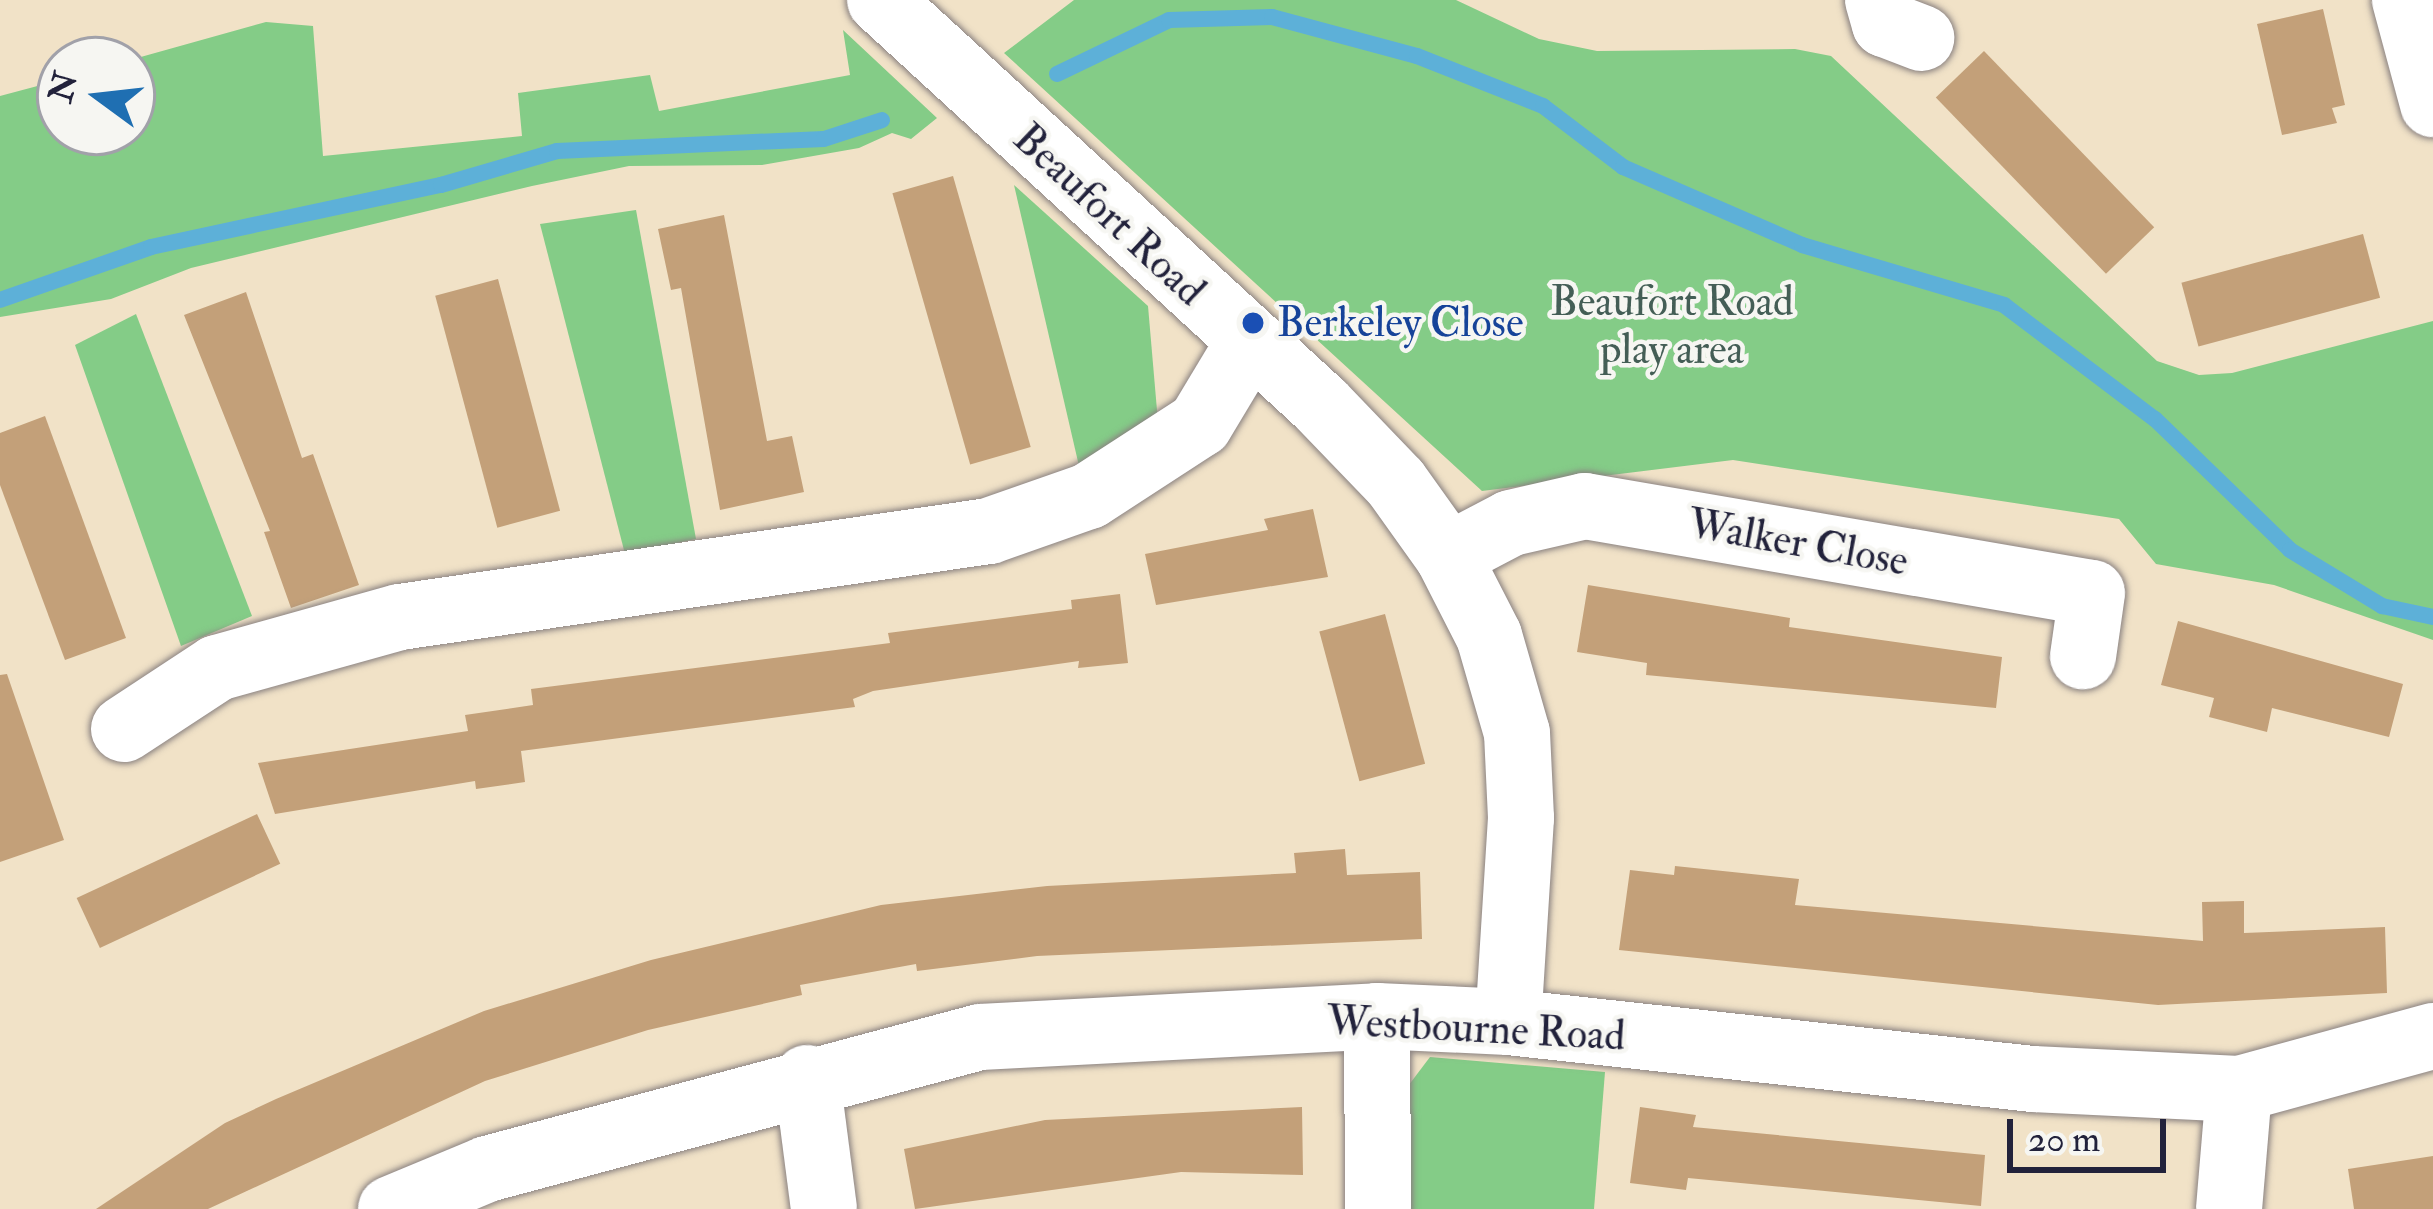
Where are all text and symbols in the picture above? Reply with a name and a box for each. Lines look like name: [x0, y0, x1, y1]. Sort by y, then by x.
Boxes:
north arrow: [36, 36, 156, 156]
text: N: [40, 68, 87, 107]
street label: Beaufort Road: [1003, 114, 1215, 316]
park label: Beaufort Road play area: [1550, 277, 1794, 376]
place label: Berkeley Close: [1277, 298, 1524, 348]
marker: Berkeley Close: [1240, 310, 1266, 336]
street label: Walker Close: [1684, 499, 1912, 587]
street label: Westbourne Road: [1326, 996, 1626, 1062]
scale bar: [2013, 1095, 2172, 1169]
text: 20 m: [2028, 1117, 2100, 1162]

